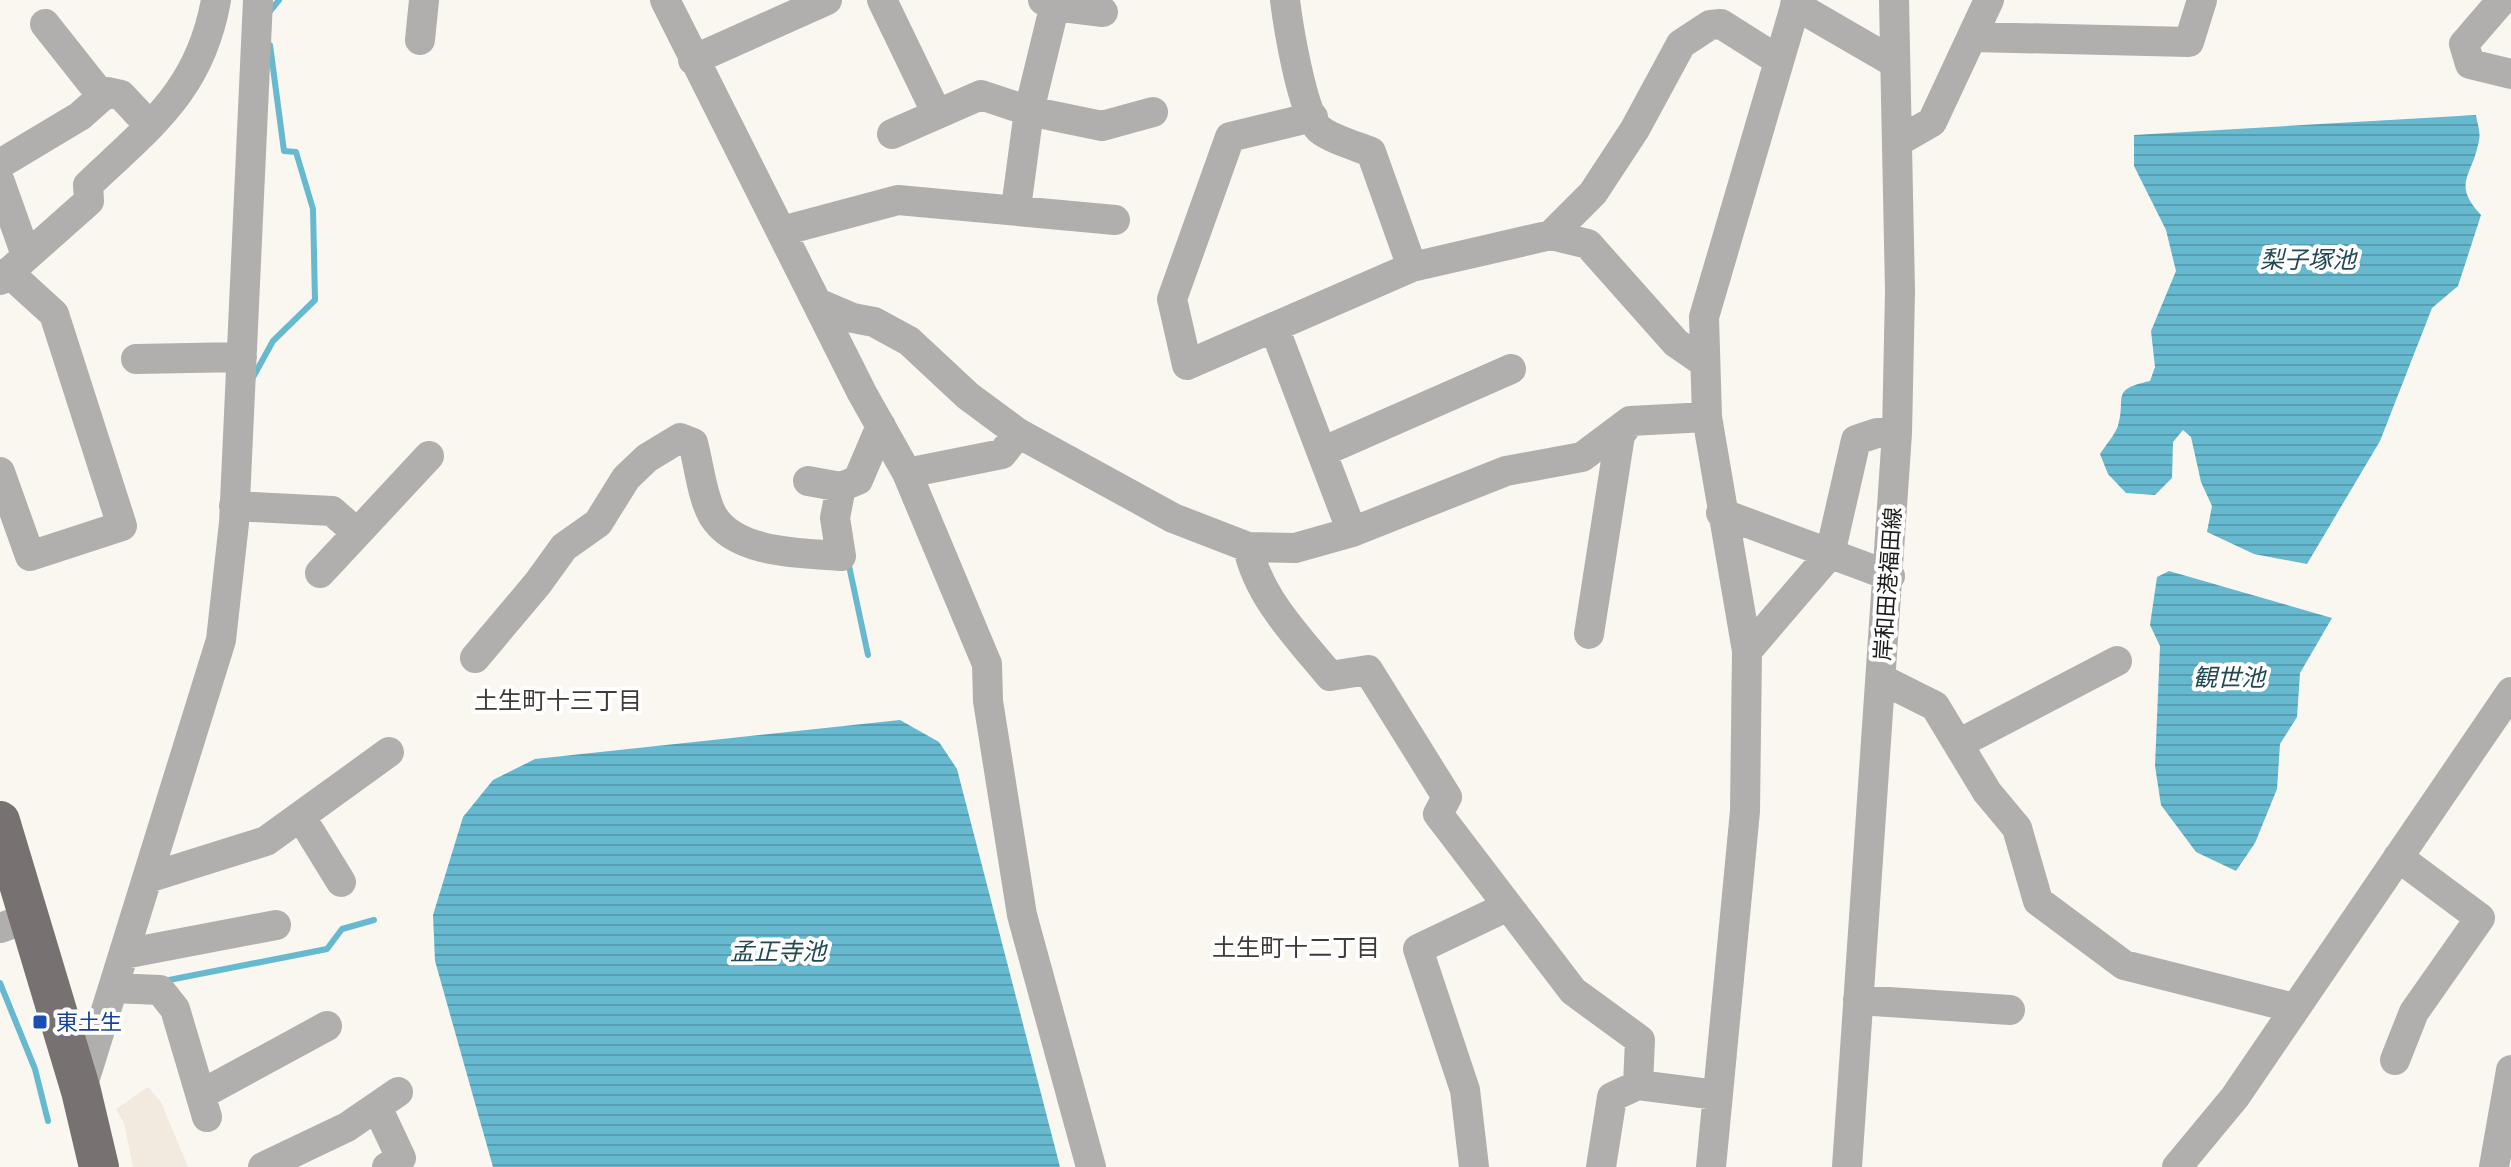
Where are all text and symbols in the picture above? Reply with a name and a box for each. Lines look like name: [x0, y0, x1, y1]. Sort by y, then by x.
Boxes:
water label: 梨子塚池: [2260, 245, 2358, 274]
street label: 岸和田港福田線: [1869, 506, 1907, 662]
water label: 観世池: [2193, 663, 2267, 692]
district label: 土生町十三丁目: [474, 686, 642, 715]
district label: 土生町十二丁目: [1212, 933, 1380, 962]
water label: 孟正寺池: [730, 937, 828, 966]
place label: 東土生: [56, 1009, 122, 1036]
marker: 東土生: [31, 1013, 49, 1031]

